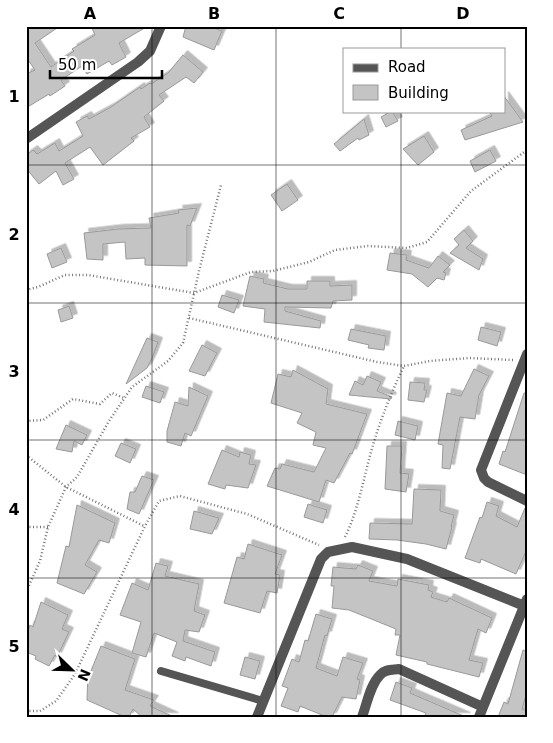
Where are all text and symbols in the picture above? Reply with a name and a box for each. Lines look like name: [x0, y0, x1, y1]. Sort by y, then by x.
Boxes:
text: A: [84, 4, 97, 23]
text: B: [208, 4, 220, 23]
text: C: [333, 4, 345, 23]
text: D: [456, 4, 470, 23]
scale bar: [50, 48, 162, 80]
legend: [343, 48, 506, 112]
text: 50 m: [58, 56, 96, 74]
text: Road: [388, 58, 426, 76]
text: Building: [388, 84, 449, 102]
text: 1: [8, 87, 20, 106]
text: 2: [8, 225, 20, 244]
text: 3: [8, 362, 20, 381]
text: 4: [8, 500, 20, 519]
text: 5: [8, 637, 20, 656]
north arrow: [48, 646, 98, 696]
text: N: [74, 667, 94, 684]

